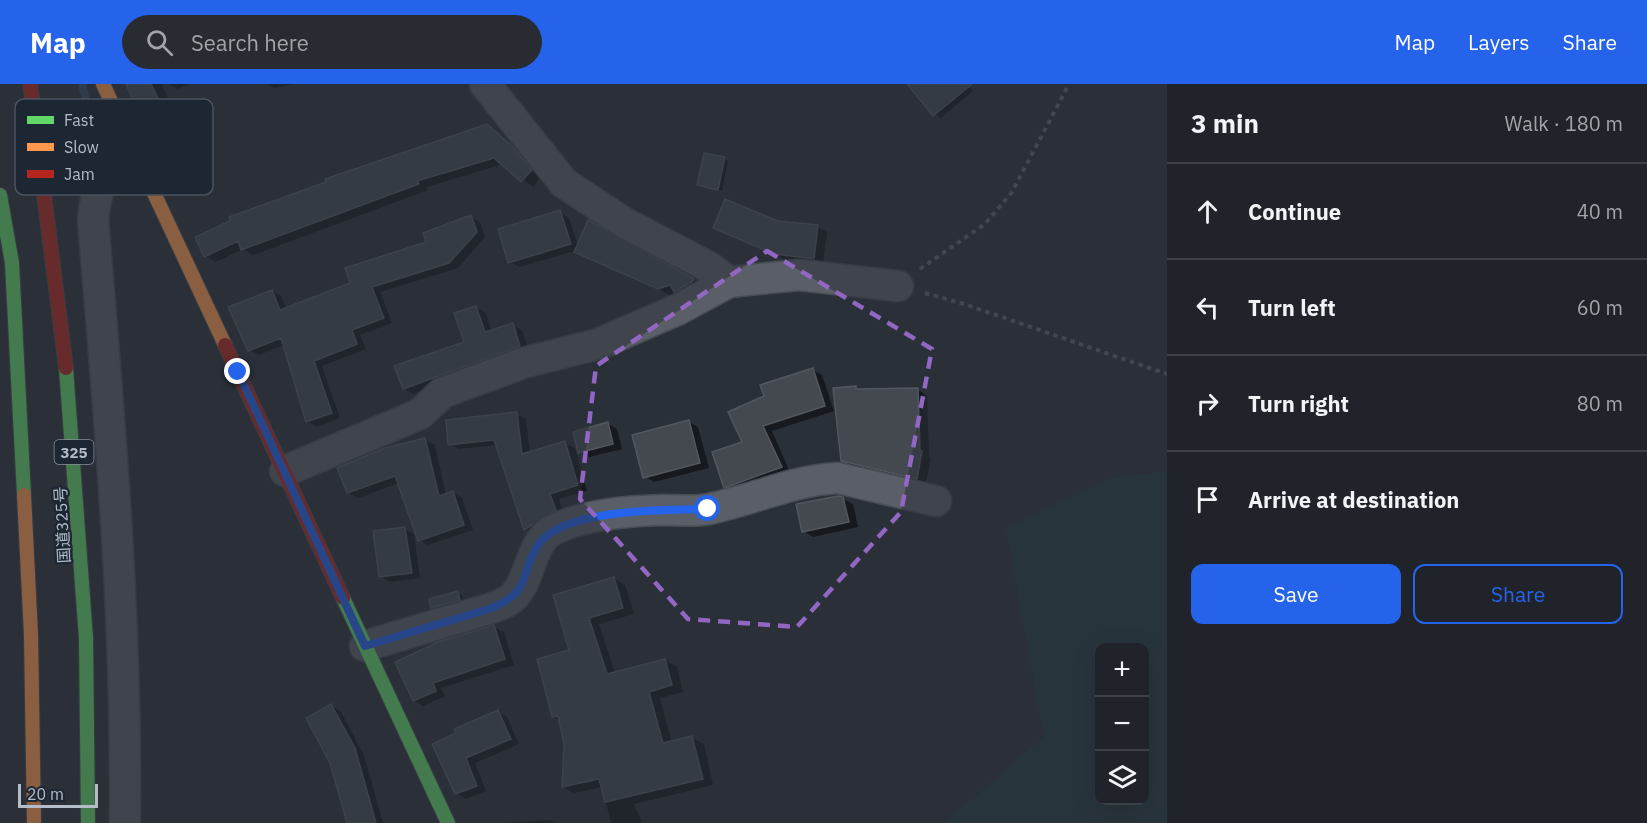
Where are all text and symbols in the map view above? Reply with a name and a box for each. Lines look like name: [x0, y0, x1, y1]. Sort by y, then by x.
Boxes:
search box: [122, 15, 542, 69]
text: Map: [30, 24, 86, 61]
icon: search: [143, 26, 176, 59]
text: Search here: [191, 28, 309, 57]
text: Map: [1395, 28, 1435, 56]
text: Layers: [1468, 28, 1530, 56]
text: Share: [1563, 28, 1617, 56]
legend: [15, 99, 213, 195]
text: 3 min: [1191, 106, 1259, 140]
text: Fast: [64, 110, 94, 130]
text: Walk · 180 m: [1505, 110, 1623, 137]
text: Slow: [64, 137, 99, 157]
text: Jam: [64, 164, 95, 184]
icon: ahead: [1191, 195, 1224, 228]
text: Continue: [1248, 197, 1341, 226]
text: 40 m: [1577, 198, 1623, 225]
icon: left: [1191, 291, 1224, 324]
text: Turn left: [1248, 293, 1336, 322]
text: 60 m: [1577, 294, 1623, 321]
route end: [224, 358, 250, 384]
icon: right: [1191, 387, 1224, 420]
text: Turn right: [1248, 389, 1349, 418]
text: 80 m: [1577, 390, 1623, 417]
road number: 325: [54, 440, 94, 464]
icon: arrive: [1191, 483, 1224, 516]
text: Arrive at destination: [1248, 485, 1459, 514]
street label: 国道325号: [50, 486, 74, 564]
route start: [694, 495, 720, 521]
button: Save: [1191, 564, 1401, 624]
button: Share: [1413, 564, 1623, 624]
map controls: [1095, 643, 1149, 805]
button: +: [1095, 643, 1149, 697]
button: −: [1095, 697, 1149, 751]
button: layers: [1095, 751, 1149, 805]
scale bar: [18, 781, 98, 808]
text: 20 m: [27, 784, 64, 804]

